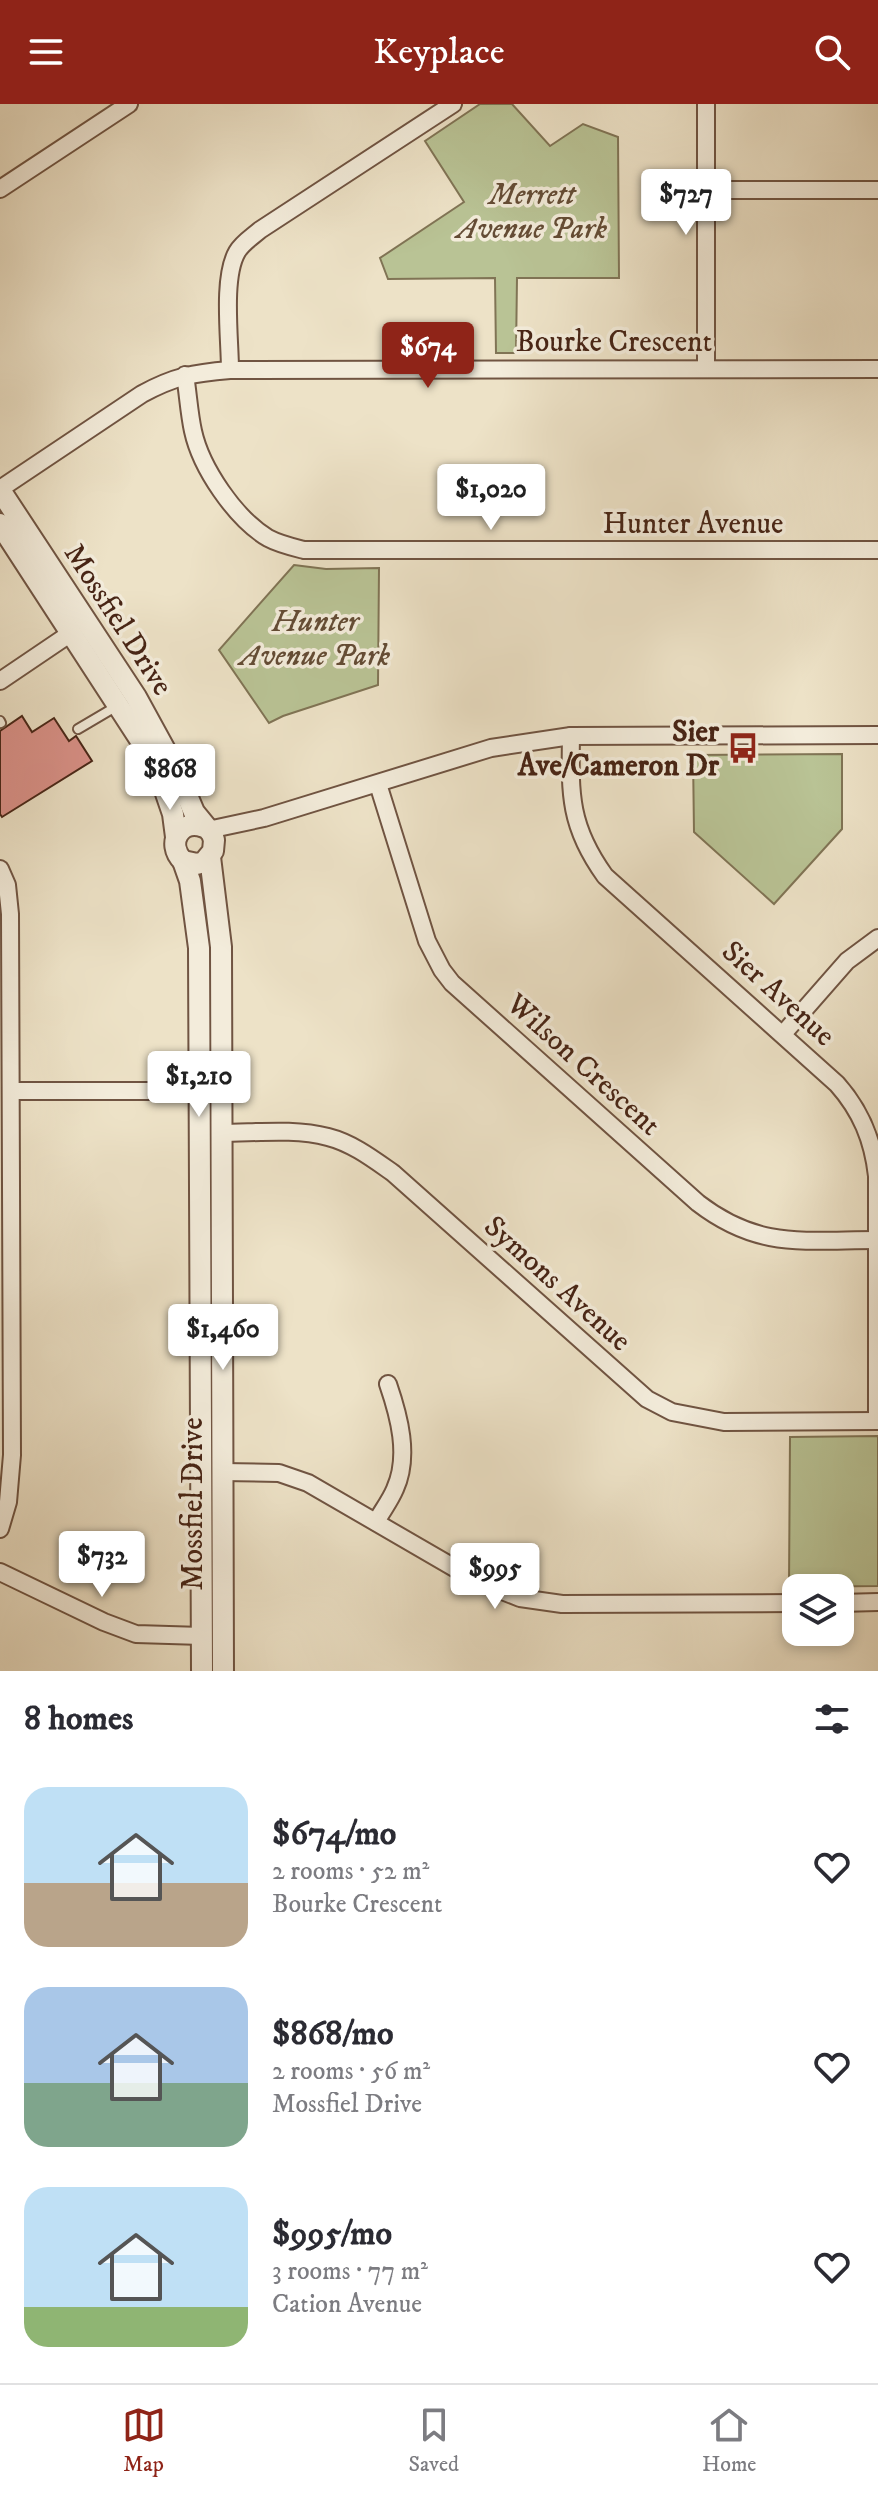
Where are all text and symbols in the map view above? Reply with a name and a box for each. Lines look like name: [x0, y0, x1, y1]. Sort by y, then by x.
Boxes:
icon: menu: [24, 30, 68, 74]
text: Keyplace: [373, 30, 505, 75]
icon: search: [810, 30, 854, 74]
pin: $727: [639, 169, 733, 237]
park label: Merrett Avenue Park: [454, 177, 608, 248]
text: $727: [659, 178, 713, 211]
pin: $674: [381, 322, 475, 390]
street label: Bourke Crescent: [516, 324, 712, 361]
text: $674: [400, 331, 456, 364]
pin: $1,020: [426, 464, 556, 532]
text: $1,020: [455, 473, 527, 506]
street label: Hunter Avenue: [603, 506, 783, 543]
street label: Mossfiel Drive: [55, 537, 180, 703]
park label: Hunter Avenue Park: [237, 604, 391, 675]
place label: Sier Ave/Cameron Dr: [517, 714, 720, 785]
bus stop icon: Sier Ave/Cameron Dr: [726, 731, 760, 765]
pin: $868: [123, 744, 217, 812]
text: $868: [143, 753, 197, 786]
street label: Sier Avenue: [714, 934, 842, 1055]
street label: Wilson Crescent: [498, 986, 668, 1144]
pin: $1,210: [134, 1051, 264, 1119]
text: $1,210: [166, 1060, 232, 1093]
street label: Symons Avenue: [476, 1208, 638, 1360]
pin: $1,460: [158, 1304, 288, 1372]
text: $1,460: [186, 1313, 260, 1346]
street label: Mossfiel Drive: [175, 1417, 212, 1591]
pin: $732: [55, 1531, 149, 1599]
text: $732: [77, 1540, 127, 1573]
pin: $995: [448, 1543, 542, 1611]
text: $995: [468, 1552, 522, 1585]
map controls: [782, 1574, 854, 1646]
button: layers: [782, 1574, 854, 1646]
icon: filters: [810, 1697, 854, 1741]
text: 8 homes: [24, 1698, 133, 1740]
text: $674/mo: [272, 1813, 396, 1855]
icon: home: [88, 1819, 184, 1915]
icon: heart: [810, 1845, 854, 1889]
text: 2 rooms · 52 m²: [272, 1855, 429, 1888]
text: Bourke Crescent: [272, 1888, 442, 1921]
text: $868/mo: [272, 2013, 394, 2055]
icon: home: [88, 2019, 184, 2115]
icon: heart: [810, 2045, 854, 2089]
text: 2 rooms · 56 m²: [272, 2055, 430, 2088]
text: Mossfiel Drive: [272, 2088, 422, 2121]
text: $995/mo: [272, 2213, 392, 2255]
icon: home: [88, 2219, 184, 2315]
icon: heart: [810, 2245, 854, 2289]
text: 3 rooms · 77 m²: [272, 2255, 428, 2288]
text: Cation Avenue: [272, 2288, 422, 2321]
tab: Map: [122, 2403, 166, 2478]
tab: Saved: [409, 2403, 459, 2478]
tab: Home: [702, 2403, 756, 2478]

